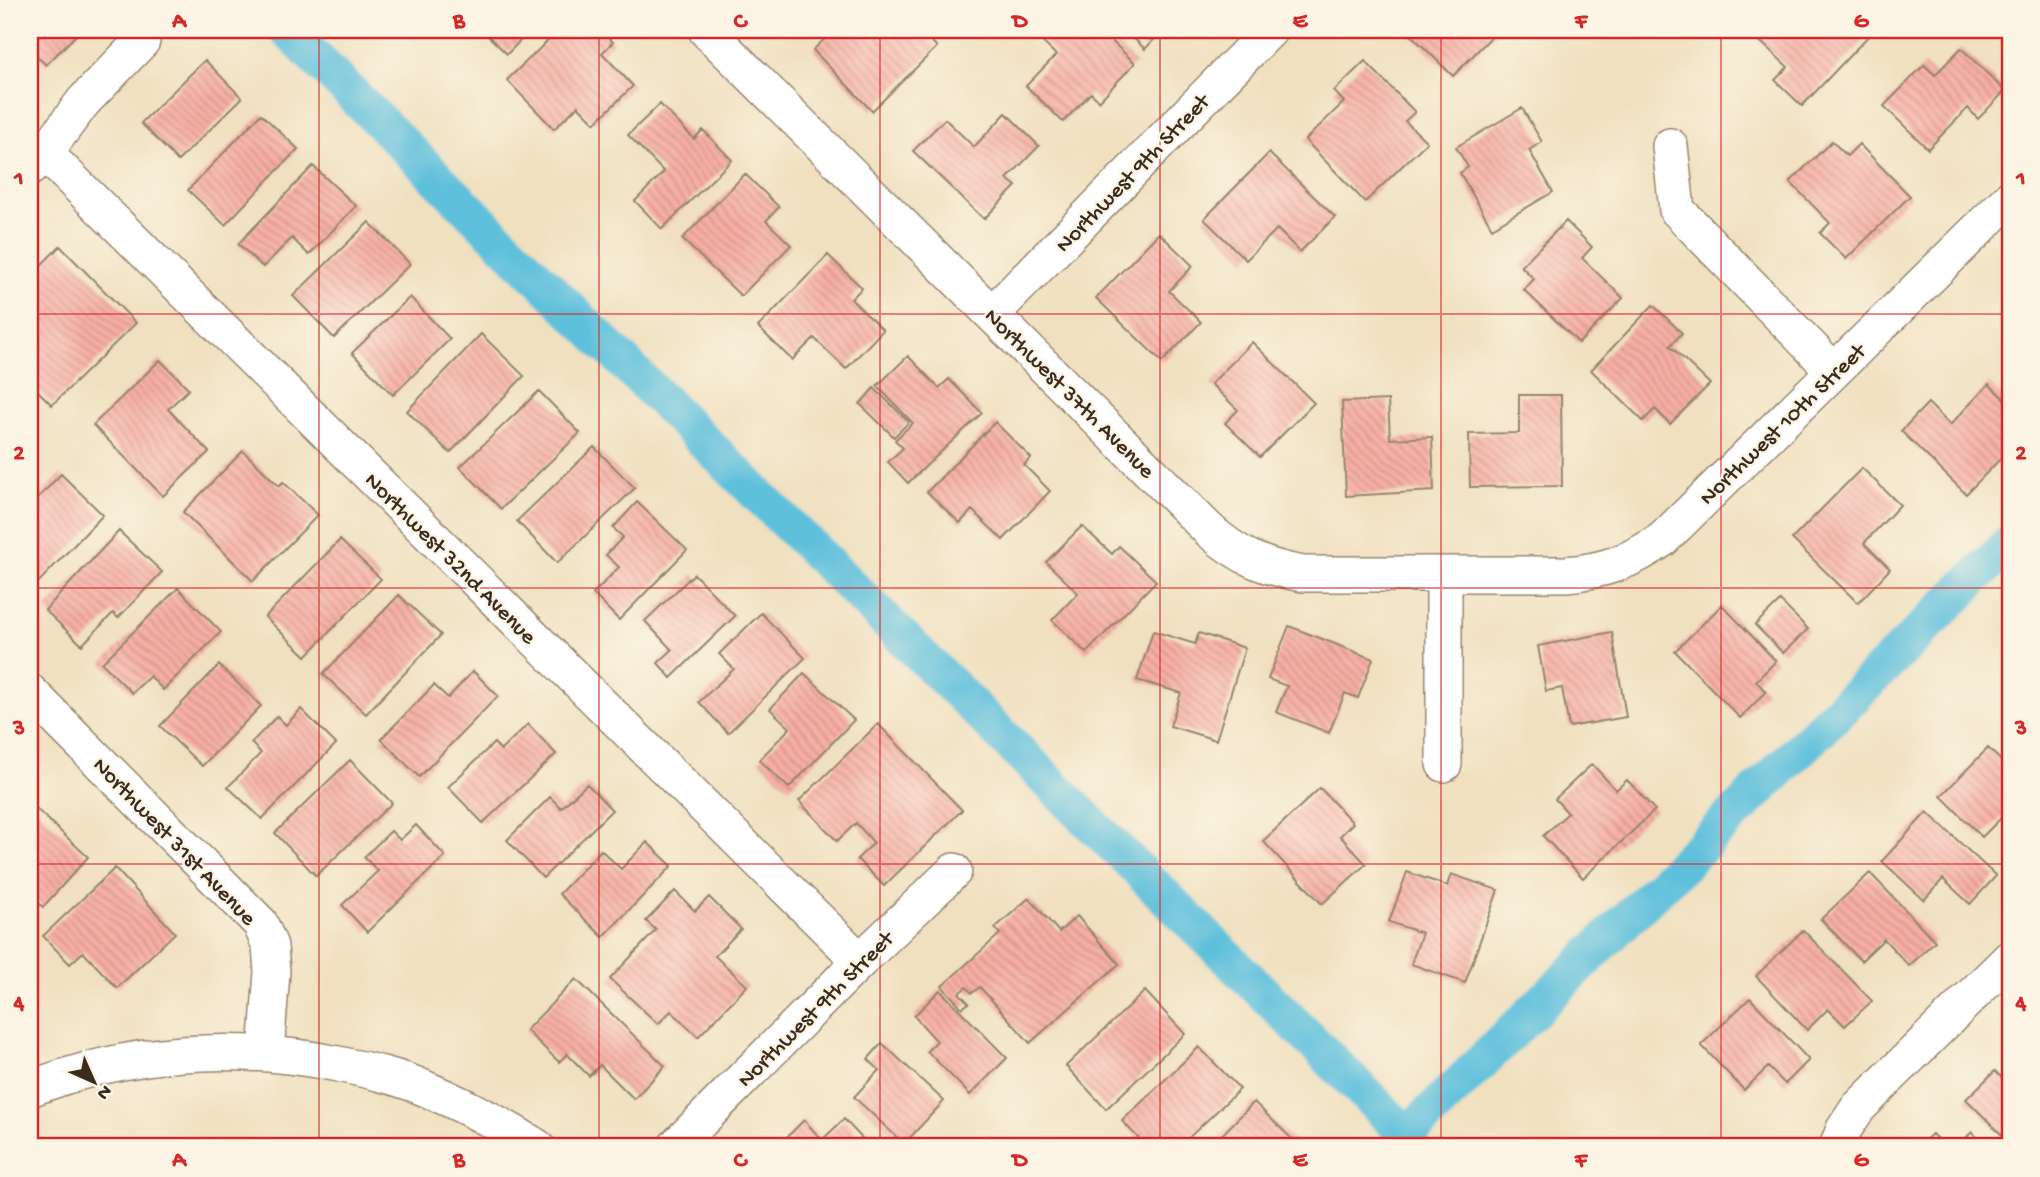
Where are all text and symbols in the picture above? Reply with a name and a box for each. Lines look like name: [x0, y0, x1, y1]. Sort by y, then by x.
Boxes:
text: A: [171, 9, 187, 36]
text: B: [452, 9, 466, 36]
text: C: [734, 9, 749, 36]
text: D: [1011, 9, 1029, 36]
text: E: [1293, 9, 1309, 36]
text: F: [1574, 9, 1589, 36]
text: G: [1854, 9, 1870, 36]
street label: Northwest 9th Street: [1051, 88, 1217, 259]
text: 1: [13, 166, 24, 193]
text: 1: [2015, 166, 2026, 193]
street label: Northwest 37th Avenue: [978, 304, 1160, 486]
street label: Northwest 10th Street: [1695, 338, 1873, 512]
text: 2: [13, 441, 25, 468]
text: 2: [2015, 441, 2027, 468]
street label: Northwest 32nd Avenue: [358, 468, 542, 652]
text: 3: [12, 716, 25, 743]
text: 3: [2014, 716, 2027, 743]
street label: Northwest 31st Avenue: [86, 753, 262, 933]
street label: Northwest 9th Street: [733, 926, 901, 1094]
text: 4: [13, 991, 25, 1018]
text: 4: [2015, 991, 2027, 1018]
north arrow: [60, 1048, 130, 1118]
text: N: [91, 1079, 116, 1104]
text: A: [171, 1148, 187, 1175]
text: B: [452, 1148, 466, 1175]
text: C: [734, 1148, 749, 1175]
text: D: [1011, 1148, 1029, 1175]
text: E: [1293, 1148, 1309, 1175]
text: F: [1574, 1148, 1589, 1175]
text: G: [1854, 1148, 1870, 1175]

